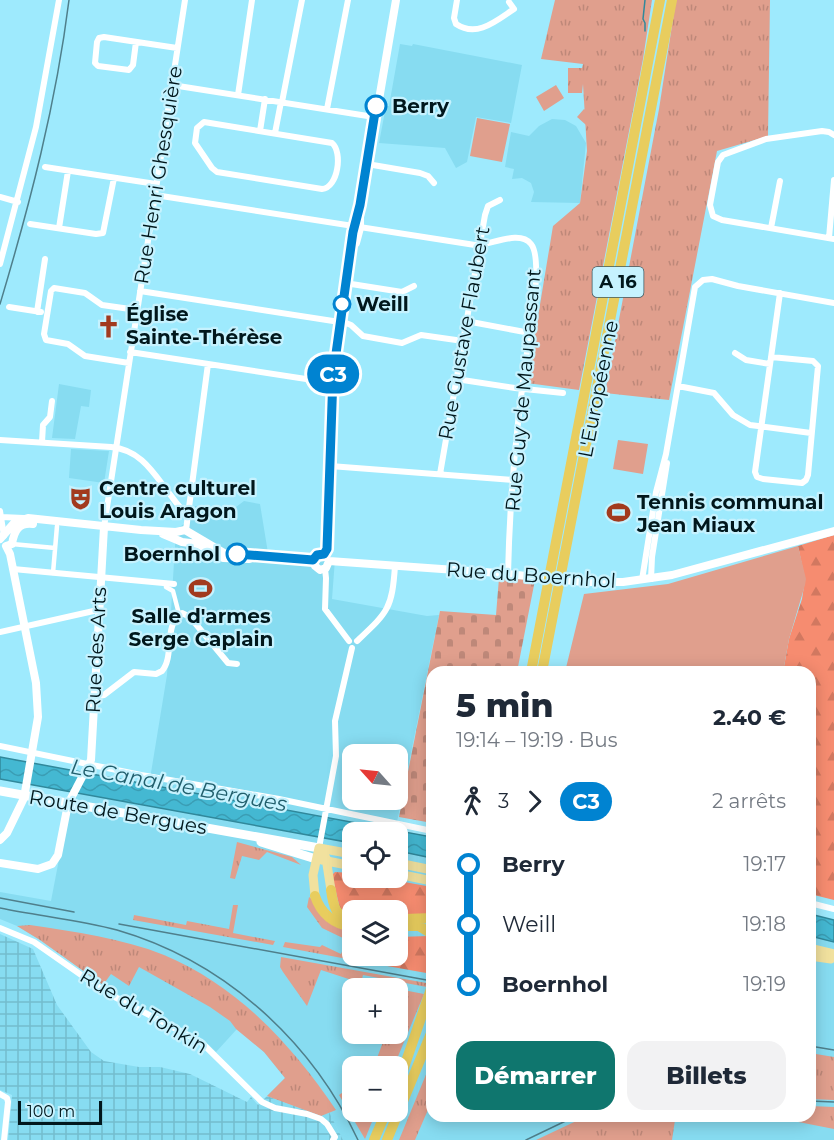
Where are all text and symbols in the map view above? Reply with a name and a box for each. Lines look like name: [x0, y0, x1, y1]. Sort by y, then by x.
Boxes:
street label: Rue Henri Ghesquière: [129, 64, 187, 286]
place label: Berry: [392, 94, 450, 118]
marker: Berry: [365, 95, 387, 117]
street label: Rue Gustave Flaubert: [433, 224, 495, 442]
road number: A 16: [592, 267, 644, 297]
street label: Rue Guy de Maupassant: [500, 268, 546, 512]
place label: Weill: [356, 292, 409, 316]
marker: Weill: [333, 295, 351, 313]
place label: Église Sainte-Thérèse: [126, 302, 282, 349]
church icon: Église Sainte-Thérèse: [95, 313, 121, 339]
street label: L'Européenne: [573, 318, 623, 460]
line badge: C3: [306, 354, 360, 394]
text: C3: [319, 362, 347, 387]
place label: Centre culturel Louis Aragon: [99, 476, 256, 523]
theatre icon: Centre culturel Louis Aragon: [68, 486, 94, 512]
place label: Tennis communal Jean Miaux: [636, 490, 823, 537]
sports icon: Tennis communal Jean Miaux: [606, 500, 632, 526]
place label: Boernhol: [124, 542, 220, 566]
marker: Boernhol: [226, 543, 248, 565]
street label: Rue du Boernhol: [445, 557, 617, 593]
sports icon: Salle d'armes Serge Caplain: [188, 575, 214, 601]
street label: Rue des Arts: [81, 586, 111, 714]
place label: Salle d'armes Serge Caplain: [129, 604, 273, 651]
text: 5 min: [456, 685, 553, 725]
text: 2.40 €: [713, 704, 786, 731]
text: 19:14 – 19:19 · Bus: [456, 728, 617, 752]
north arrow: [342, 744, 408, 810]
map controls: [342, 744, 408, 1122]
water label: Le Canal de Bergues: [69, 754, 289, 816]
street label: Route de Bergues: [27, 785, 209, 840]
icon: walk: [456, 785, 489, 818]
icon: forward: [518, 785, 551, 818]
text: 3: [498, 789, 509, 813]
text: C3: [572, 789, 600, 814]
text: 2 arrêts: [712, 789, 786, 813]
button: locate: [342, 822, 408, 888]
text: Berry: [502, 851, 565, 878]
text: 19:17: [743, 852, 786, 876]
button: layers: [342, 900, 408, 966]
text: Weill: [502, 911, 556, 938]
text: 19:18: [742, 912, 786, 936]
street label: Rue du Tonkin: [76, 963, 212, 1059]
text: Boernhol: [502, 971, 608, 998]
text: 19:19: [743, 972, 786, 996]
button: +: [342, 978, 408, 1044]
button: Démarrer: [456, 1041, 615, 1110]
button: Billets: [627, 1041, 786, 1110]
button: −: [342, 1056, 408, 1122]
scale bar: [18, 1098, 102, 1126]
text: 100 m: [27, 1102, 75, 1121]

